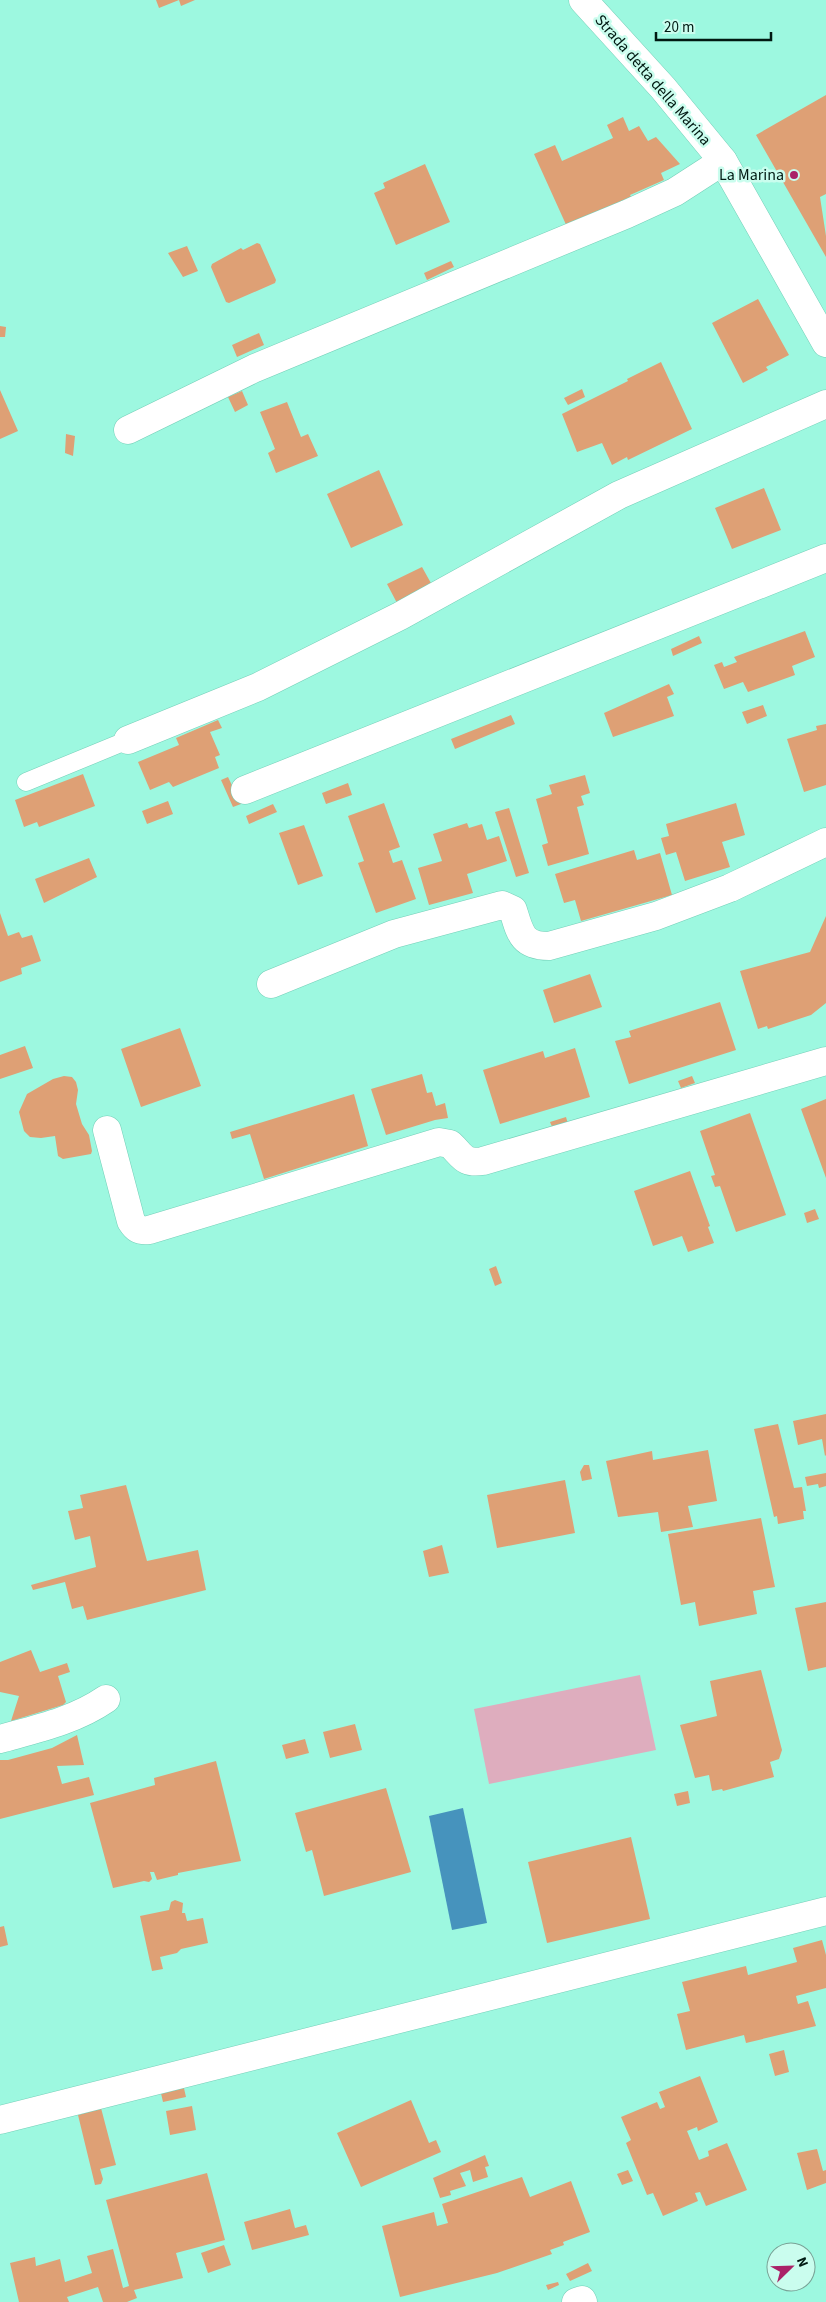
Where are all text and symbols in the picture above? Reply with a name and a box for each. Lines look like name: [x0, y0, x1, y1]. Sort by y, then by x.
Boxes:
street label: Strada detta della Marina: [590, 10, 716, 150]
scale bar: [656, 10, 771, 42]
text: 20 m: [664, 17, 694, 38]
place label: La Marina: [719, 164, 784, 186]
marker: La Marina: [788, 169, 800, 181]
north arrow: [766, 2242, 816, 2292]
text: N: [791, 2254, 813, 2271]

